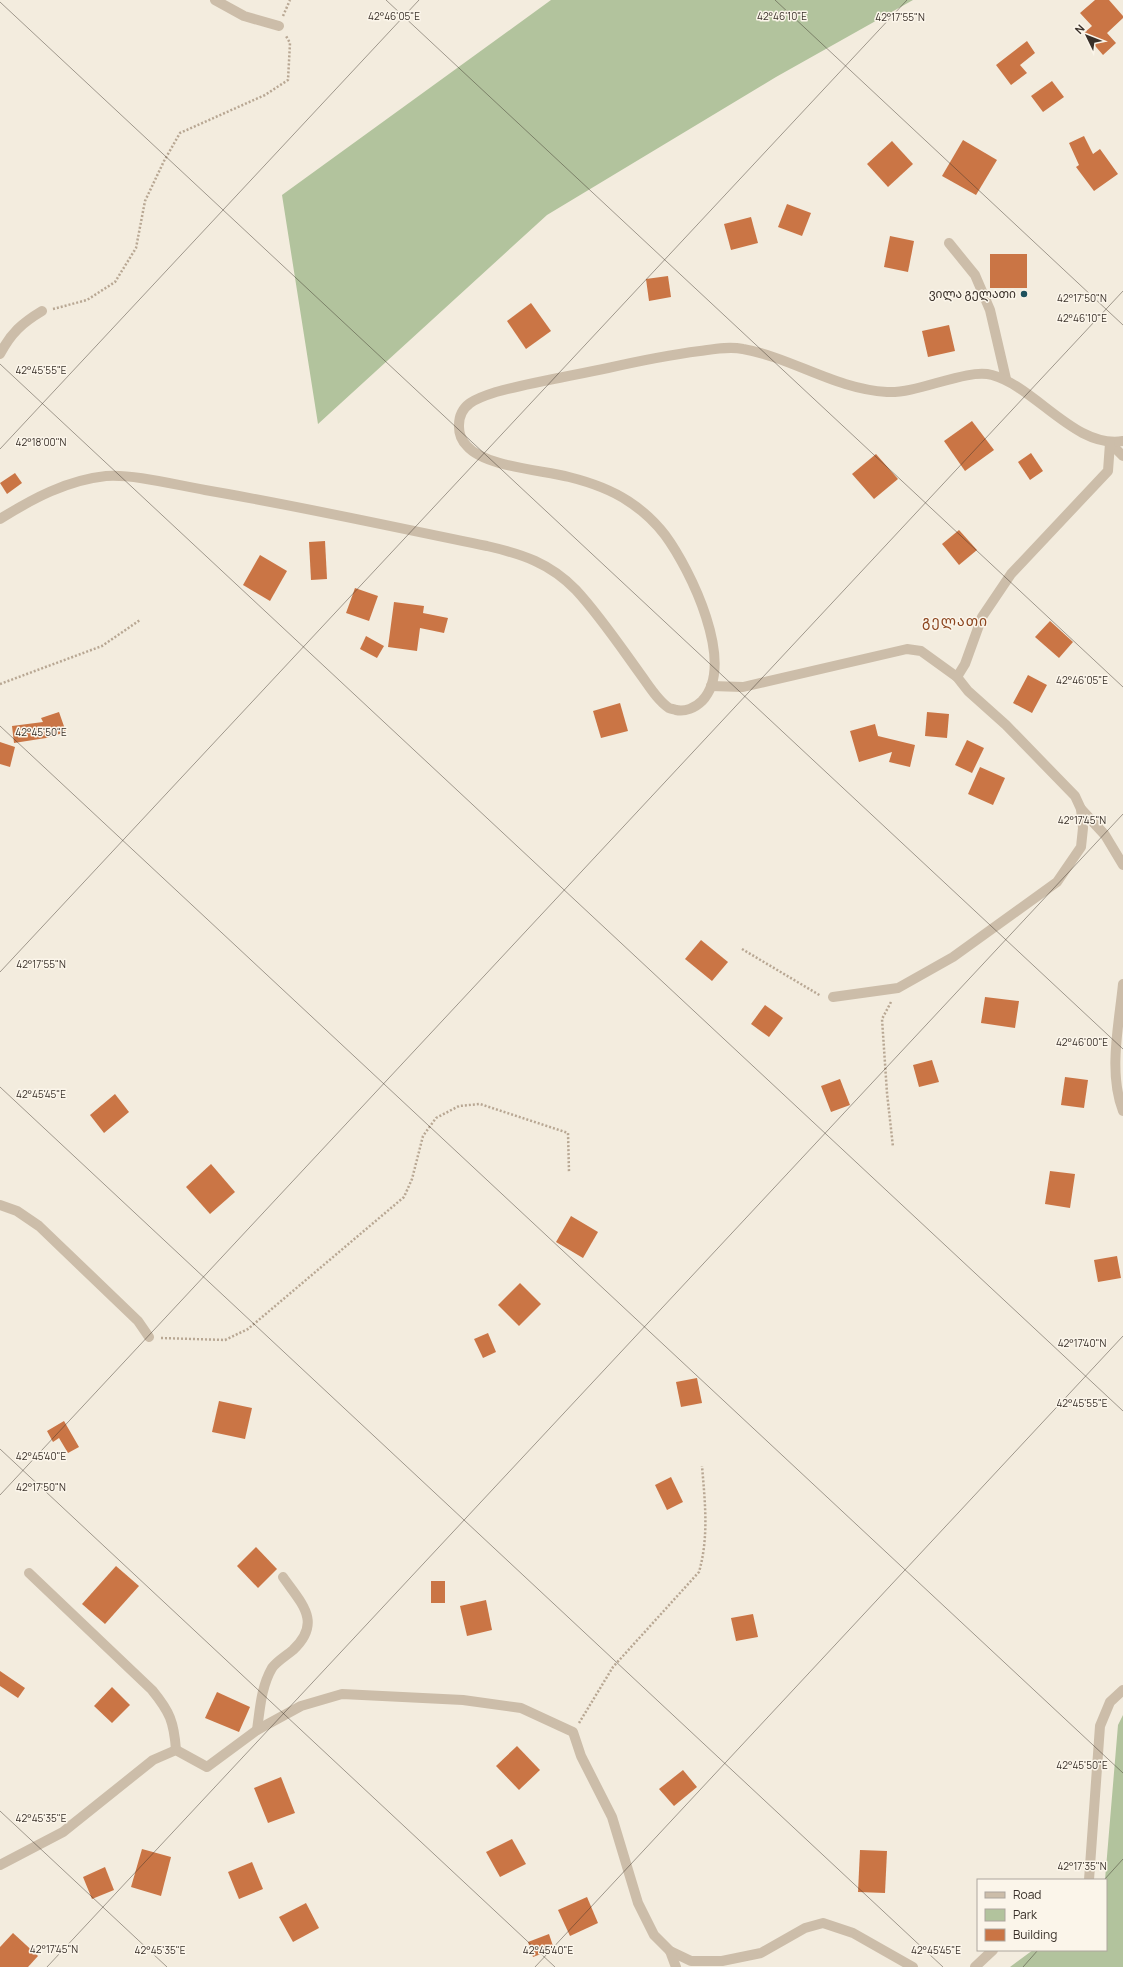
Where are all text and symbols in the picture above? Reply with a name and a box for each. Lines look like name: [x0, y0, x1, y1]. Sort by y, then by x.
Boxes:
text: 42°46'05"E: [368, 9, 420, 23]
text: 42°46'10"E: [757, 9, 807, 23]
text: 42°17'55"N: [875, 10, 925, 24]
north arrow: [1067, 16, 1107, 56]
text: N: [1071, 21, 1088, 37]
place label: ვილა გელათი: [929, 285, 1016, 302]
marker: ვილა გელათი: [1019, 289, 1029, 299]
text: 42°17'50"N: [1057, 291, 1107, 305]
text: 42°46'10"E: [1057, 311, 1107, 325]
text: 42°45'55"E: [15, 363, 67, 377]
text: 42°18'00"N: [16, 435, 67, 449]
district label: გელათი: [922, 611, 988, 630]
text: 42°46'05"E: [1056, 673, 1108, 687]
text: 42°45'50"E: [15, 725, 67, 739]
text: 42°17'45"N: [1058, 813, 1106, 827]
text: 42°17'55"N: [16, 957, 66, 971]
text: 42°46'00"E: [1056, 1035, 1108, 1049]
text: 42°45'45"E: [16, 1087, 66, 1101]
text: 42°17'40"N: [1058, 1336, 1107, 1350]
text: 42°45'55"E: [1056, 1396, 1108, 1410]
text: 42°45'40"E: [16, 1449, 66, 1463]
text: 42°17'50"N: [16, 1480, 66, 1494]
text: 42°45'50"E: [1056, 1758, 1108, 1772]
text: 42°45'35"E: [16, 1811, 67, 1825]
text: 42°17'35"N: [1057, 1859, 1107, 1873]
legend: [977, 1879, 1107, 1951]
text: Road: [1013, 1886, 1041, 1903]
text: Park: [1013, 1906, 1038, 1923]
text: Building: [1013, 1926, 1057, 1943]
text: 42°17'45"N: [30, 1942, 78, 1956]
text: 42°45'35"E: [135, 1943, 186, 1957]
text: 42°45'40"E: [523, 1943, 573, 1957]
text: 42°45'45"E: [911, 1943, 961, 1957]

